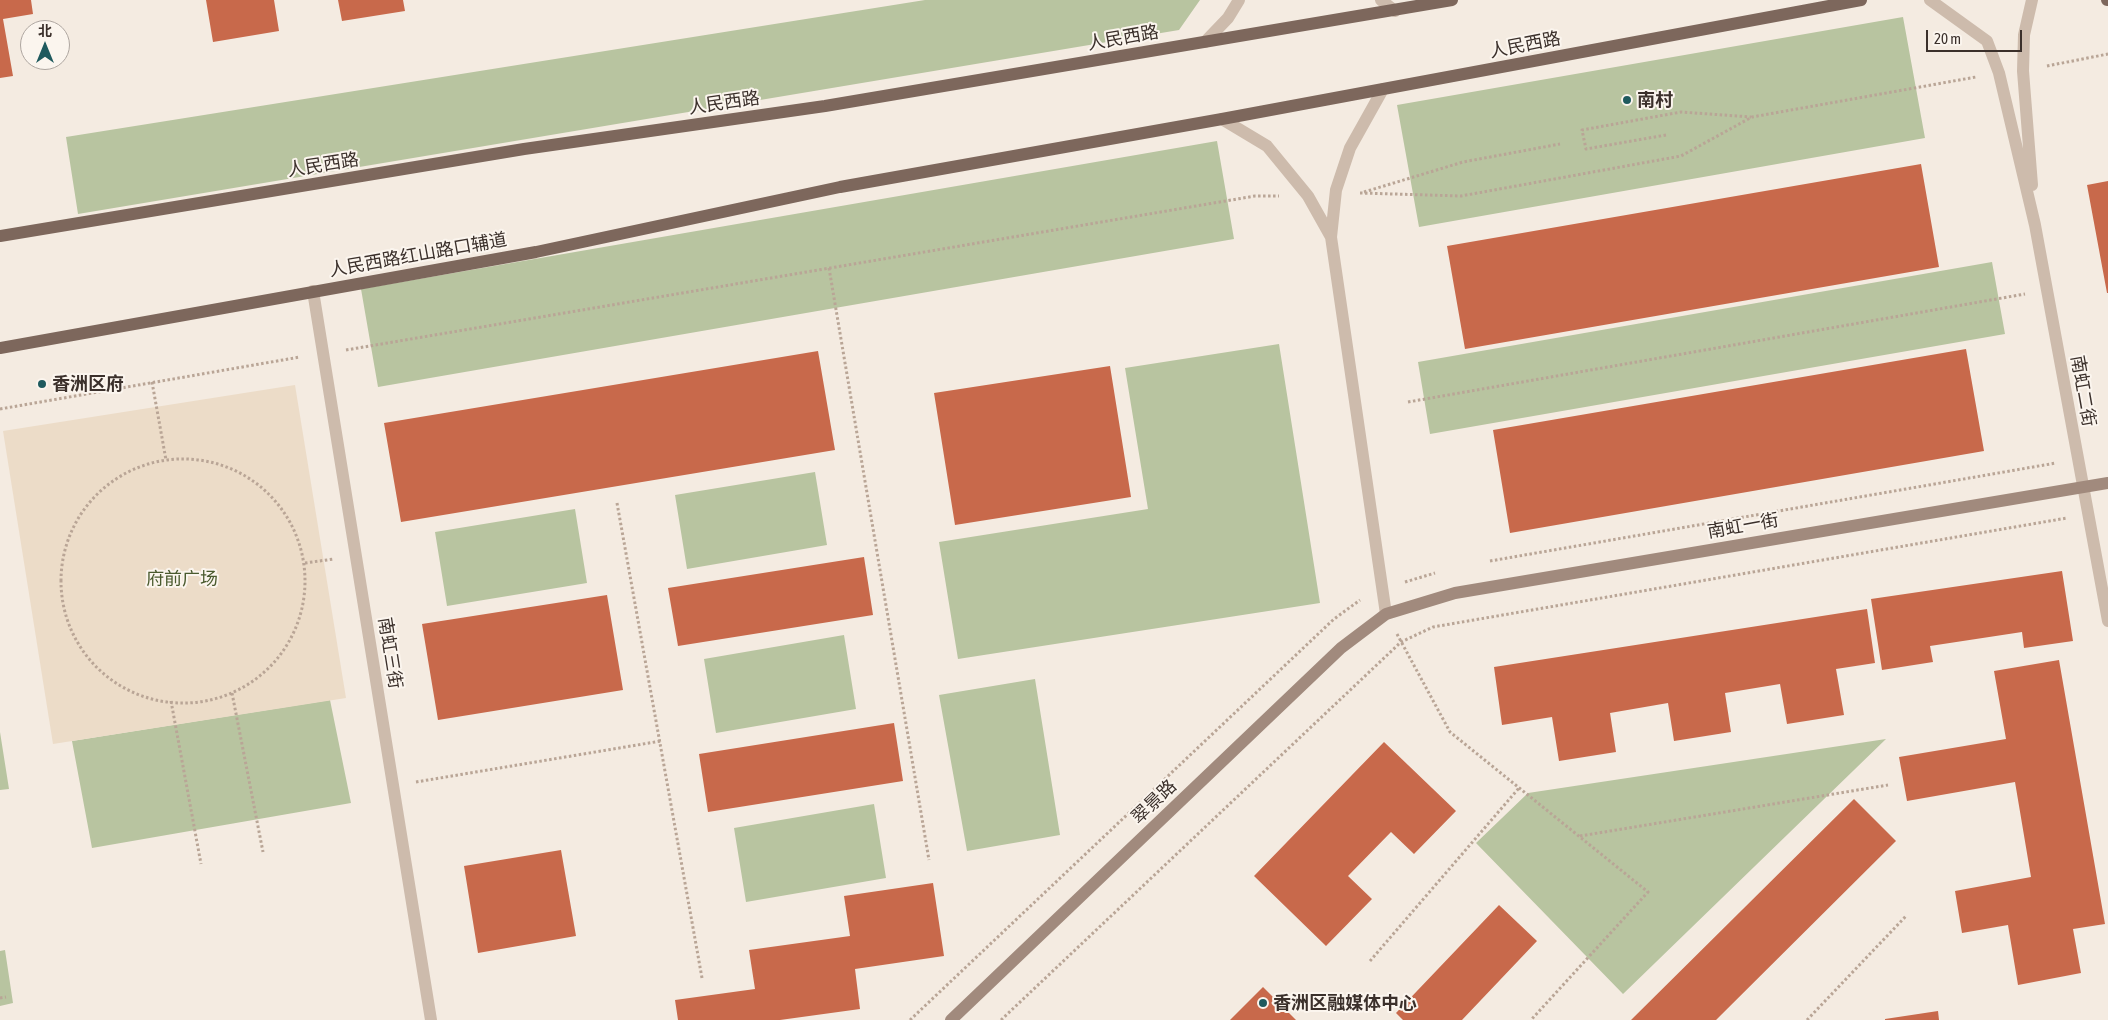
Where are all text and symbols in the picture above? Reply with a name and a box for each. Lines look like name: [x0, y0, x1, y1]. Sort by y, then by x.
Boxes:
north arrow: [20, 20, 70, 70]
scale bar: [1928, 20, 2024, 52]
street label: 人民西路: [1086, 21, 1160, 55]
text: 北: [38, 23, 52, 39]
street label: 人民西路: [1488, 28, 1562, 62]
text: 20 m: [1934, 30, 1961, 47]
street label: 人民西路: [687, 87, 761, 119]
place label: 南村: [1637, 89, 1673, 111]
marker: 南村: [1621, 94, 1633, 106]
street label: 人民西路: [286, 149, 360, 181]
street label: 人民西路红山路口辅道: [327, 229, 509, 281]
street label: 南虹二街: [2066, 354, 2100, 428]
place label: 香洲区府: [52, 373, 124, 395]
marker: 香洲区府: [36, 378, 48, 390]
street label: 南虹一街: [1706, 509, 1780, 543]
park label: 府前广场: [146, 568, 218, 590]
street label: 南虹三街: [374, 616, 406, 690]
street label: 翠景路: [1127, 775, 1181, 829]
place label: 香洲区融媒体中心: [1273, 992, 1417, 1014]
marker: 香洲区融媒体中心: [1257, 997, 1269, 1009]

